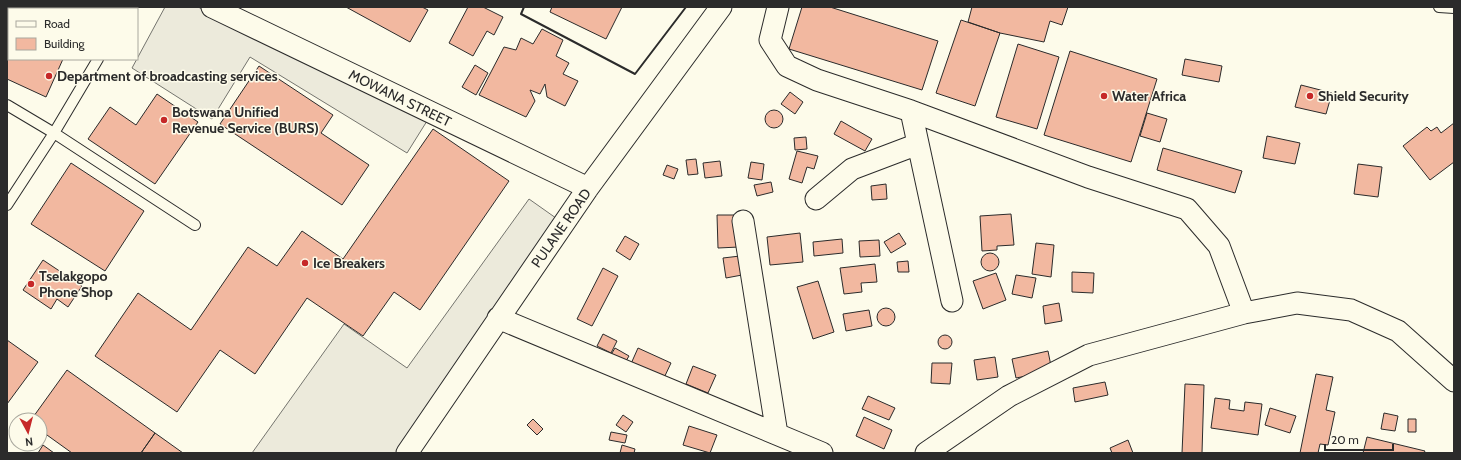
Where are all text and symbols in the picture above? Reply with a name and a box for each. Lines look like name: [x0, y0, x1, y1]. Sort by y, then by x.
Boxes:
legend: [8, 8, 138, 60]
text: Road: [44, 16, 70, 31]
text: Building: [44, 36, 86, 51]
street label: MOWANA STREET: [346, 65, 455, 131]
place label: Department of broadcasting services: [57, 67, 278, 85]
marker: Department of broadcasting services: [44, 71, 54, 81]
place label: Water Africa: [1112, 87, 1186, 105]
place label: Shield Security: [1318, 87, 1409, 105]
marker: Water Africa: [1099, 91, 1109, 101]
marker: Shield Security: [1305, 91, 1315, 101]
place label: Botswana Unified Revenue Service (BURS): [172, 103, 319, 137]
marker: Botswana Unified Revenue Service (BURS): [159, 115, 169, 125]
street label: PULANE ROAD: [527, 185, 595, 271]
place label: Ice Breakers: [313, 254, 385, 272]
marker: Ice Breakers: [300, 258, 310, 268]
place label: Tselakgopo Phone Shop: [39, 267, 113, 301]
marker: Tselakgopo Phone Shop: [26, 279, 36, 289]
north arrow: [8, 412, 48, 452]
scale bar: [1325, 426, 1393, 452]
text: 20 m: [1331, 432, 1359, 447]
text: N: [25, 435, 34, 449]

